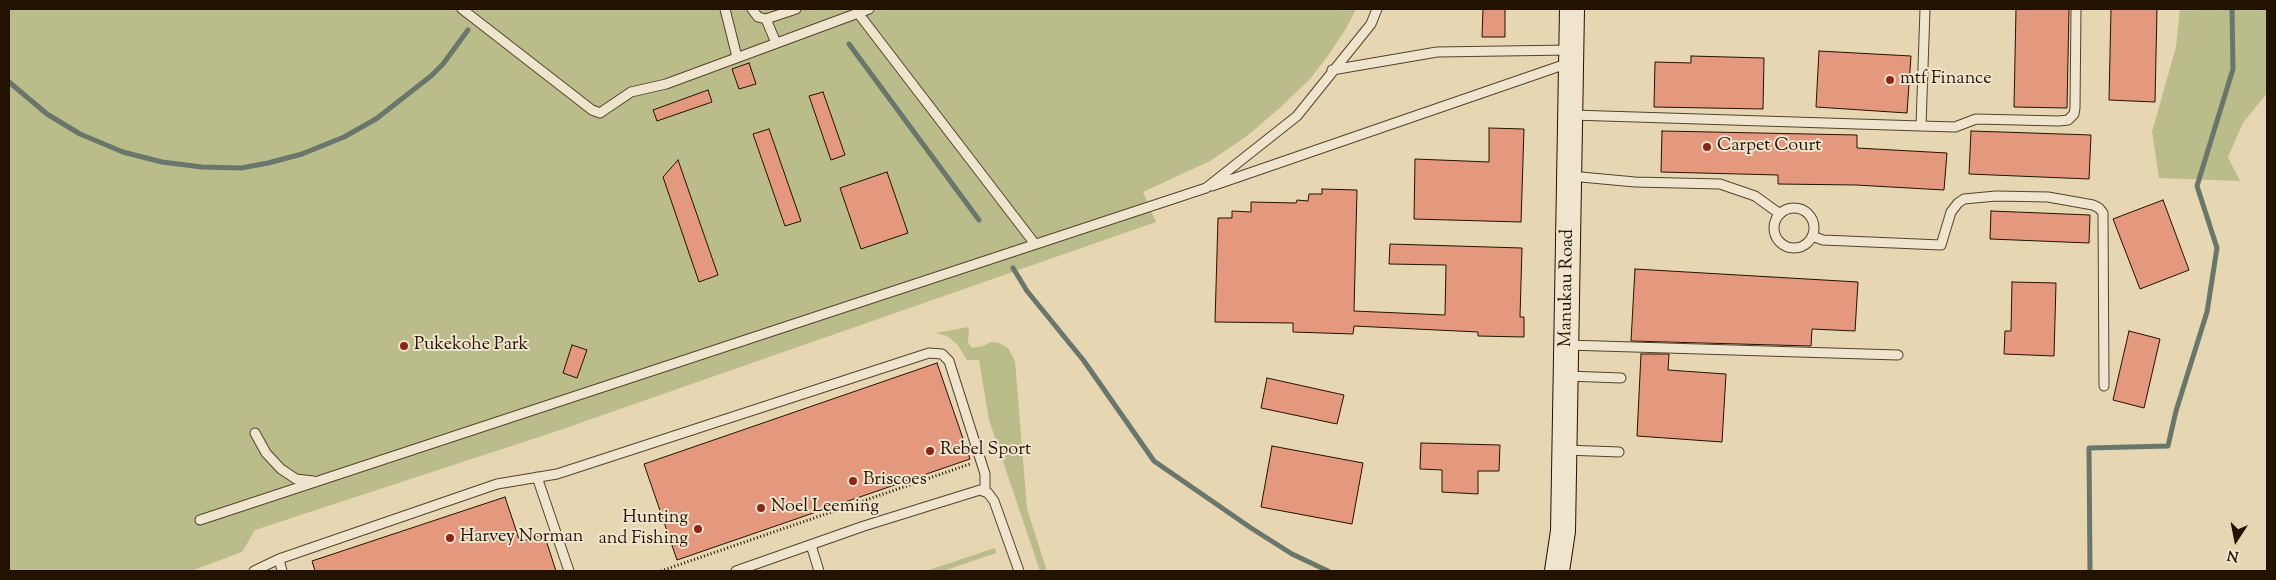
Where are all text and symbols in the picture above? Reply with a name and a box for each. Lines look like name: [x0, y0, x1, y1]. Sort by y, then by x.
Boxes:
place label: mtf Finance: [1900, 69, 1992, 91]
marker: mtf Finance: [1884, 74, 1896, 86]
place label: Carpet Court: [1717, 136, 1821, 158]
marker: Carpet Court: [1701, 141, 1713, 153]
street label: Manukau Road: [1556, 229, 1580, 347]
place label: Pukekohe Park: [414, 335, 528, 357]
marker: Pukekohe Park: [398, 340, 410, 352]
place label: Rebel Sport: [940, 440, 1031, 462]
marker: Rebel Sport: [924, 445, 936, 457]
place label: Briscoes: [863, 470, 927, 492]
marker: Briscoes: [847, 475, 859, 487]
place label: Noel Leeming: [771, 497, 879, 519]
marker: Noel Leeming: [755, 502, 767, 514]
place label: Hunting and Fishing: [598, 508, 688, 550]
north arrow: [2211, 515, 2261, 565]
marker: Hunting and Fishing: [692, 523, 704, 535]
place label: Harvey Norman: [460, 527, 583, 549]
marker: Harvey Norman: [444, 532, 456, 544]
text: N: [2226, 544, 2241, 566]

